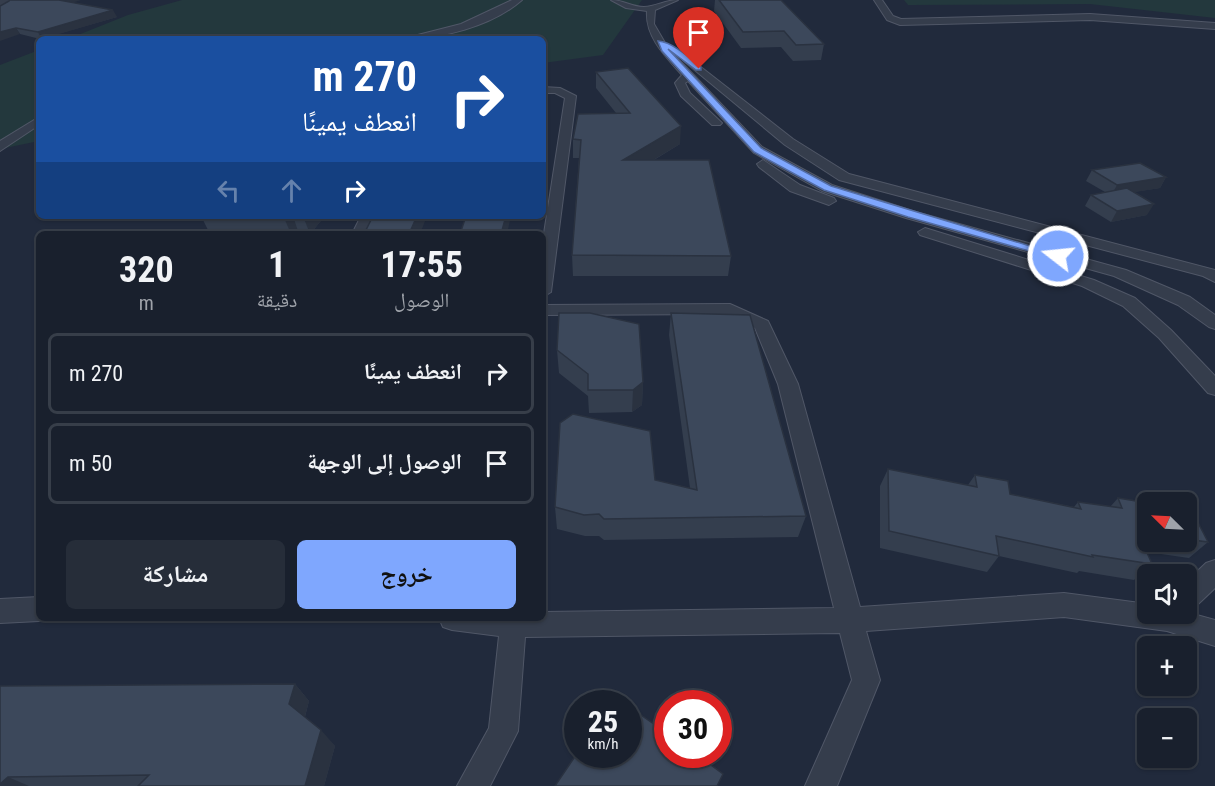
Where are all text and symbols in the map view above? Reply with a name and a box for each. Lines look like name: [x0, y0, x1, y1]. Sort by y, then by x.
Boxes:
pin: [673, 7, 724, 69]
icon: arrive: [682, 16, 715, 49]
text: 270 m: [312, 52, 417, 101]
icon: right: [438, 60, 516, 138]
text: انعطف يمينًا: [302, 106, 417, 138]
icon: left: [212, 174, 245, 207]
icon: ahead: [275, 174, 308, 207]
icon: right: [338, 174, 371, 207]
position arrow: [1026, 224, 1090, 288]
text: 1: [268, 244, 286, 286]
text: 17:55: [380, 244, 463, 286]
text: 320: [119, 249, 174, 291]
text: دقيقة: [257, 288, 297, 312]
text: الوصول: [394, 288, 449, 312]
text: m: [139, 291, 154, 315]
icon: right: [480, 357, 513, 390]
text: انعطف يمينًا: [364, 359, 462, 384]
text: 270 m: [69, 361, 123, 386]
icon: arrive: [480, 447, 513, 480]
text: الوصول إلى الوجهة: [307, 449, 462, 474]
text: 50 m: [69, 451, 112, 476]
north arrow: [1137, 492, 1197, 552]
map controls: [1137, 492, 1197, 768]
button: مشاركة: [66, 540, 285, 609]
button: خروج: [297, 540, 516, 609]
button: sound: [1137, 564, 1197, 624]
button: +: [1137, 636, 1197, 696]
speed limit sign: 30: [654, 690, 732, 768]
text: 25: [588, 704, 618, 739]
button: −: [1137, 708, 1197, 768]
text: km/h: [588, 735, 618, 753]

